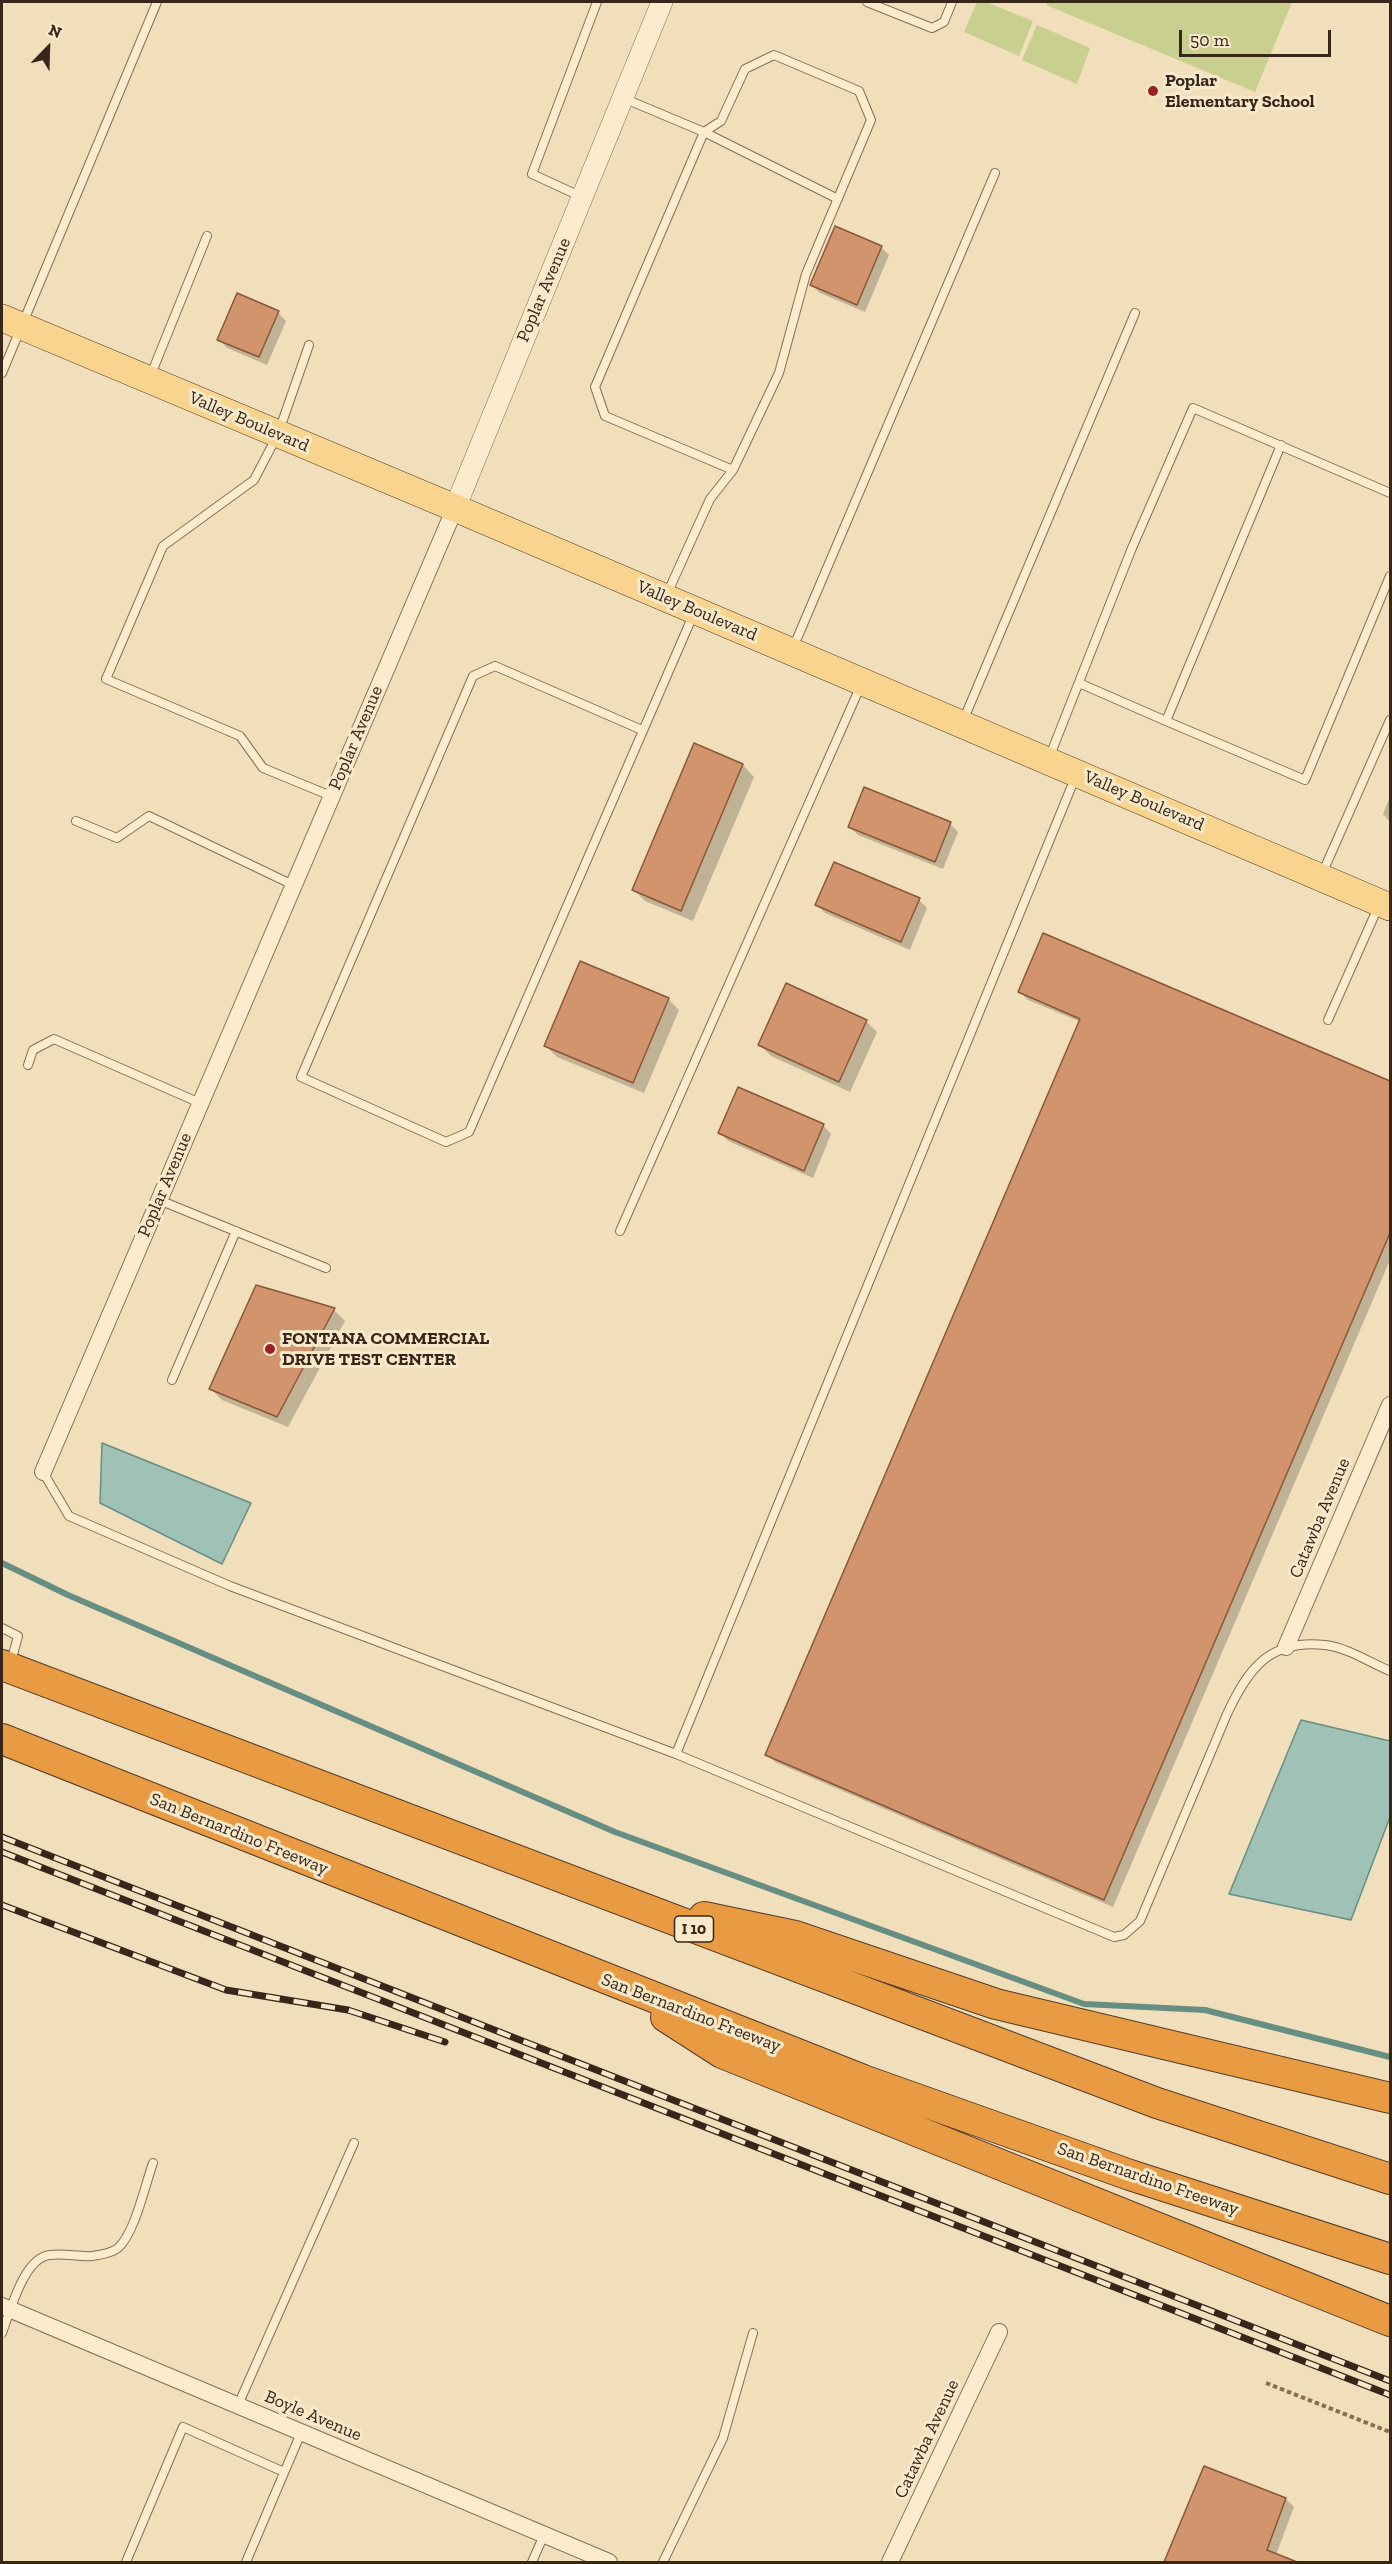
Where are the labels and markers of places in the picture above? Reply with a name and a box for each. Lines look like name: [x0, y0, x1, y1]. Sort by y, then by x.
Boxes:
place label: Poplar Elementary School: [1165, 70, 1315, 112]
marker: Poplar Elementary School: [1146, 84, 1160, 98]
place label: FONTANA COMMERCIAL DRIVE TEST CENTER: [282, 1328, 489, 1370]
marker: FONTANA COMMERCIAL DRIVE TEST CENTER: [263, 1342, 277, 1356]

